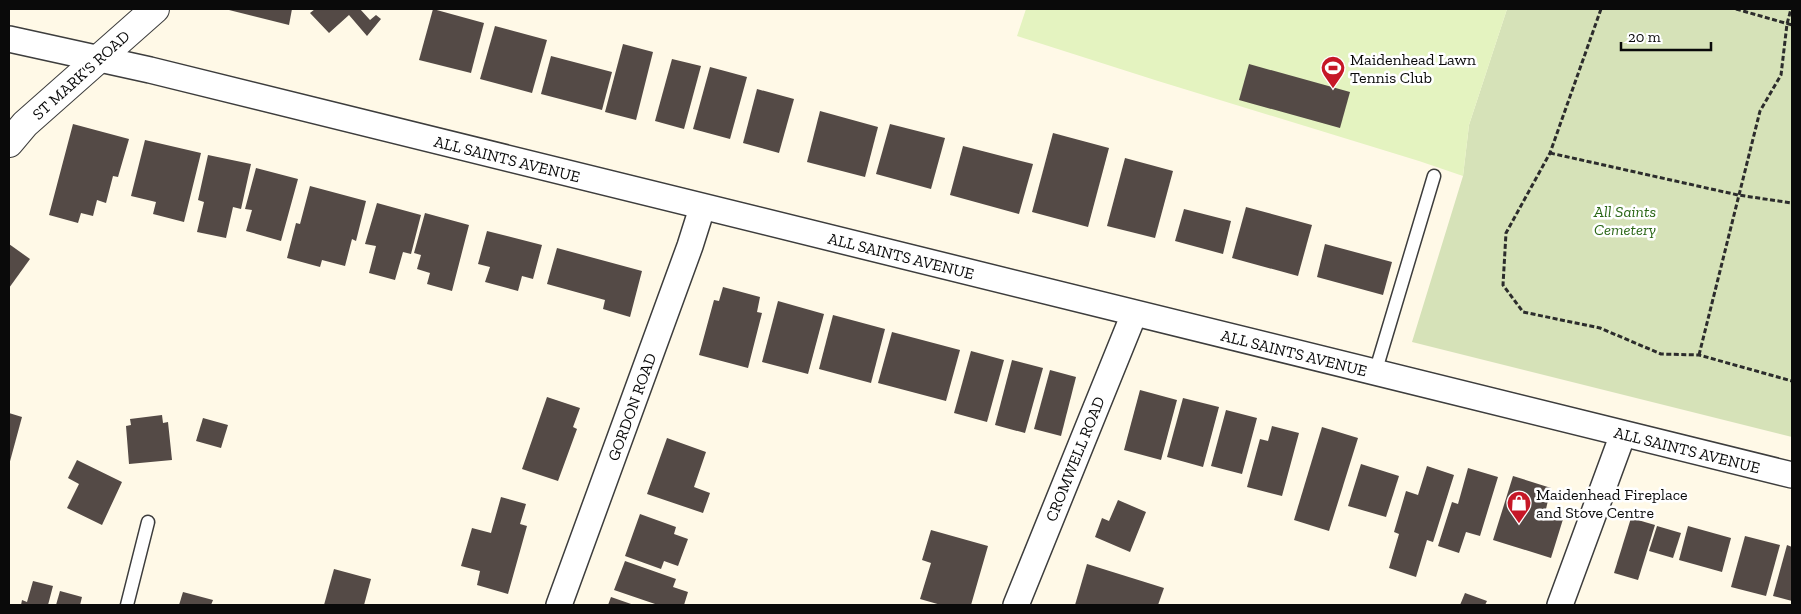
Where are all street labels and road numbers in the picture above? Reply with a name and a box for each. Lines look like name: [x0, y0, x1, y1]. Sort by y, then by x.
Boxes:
street label: ST MARK'S ROAD: [28, 26, 134, 124]
street label: ALL SAINTS AVENUE: [432, 132, 582, 186]
street label: ALL SAINTS AVENUE: [826, 229, 976, 283]
street label: ALL SAINTS AVENUE: [1219, 326, 1369, 380]
street label: GORDON ROAD: [604, 351, 660, 463]
street label: CROMWELL ROAD: [1041, 394, 1109, 524]
street label: ALL SAINTS AVENUE: [1612, 423, 1762, 477]

